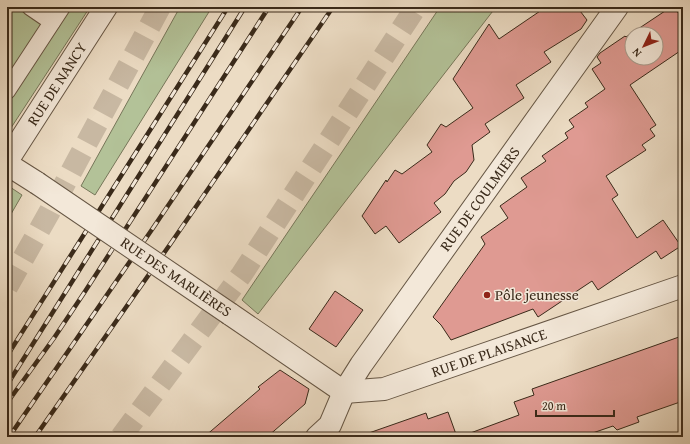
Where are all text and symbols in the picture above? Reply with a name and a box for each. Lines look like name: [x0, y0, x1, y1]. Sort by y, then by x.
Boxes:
north arrow: [624, 26, 664, 66]
street label: RUE DE NANCY: [22, 38, 91, 129]
text: N: [628, 44, 645, 61]
street label: RUE DE COULMIERS: [435, 142, 525, 255]
street label: RUE DES MARLIÈRES: [117, 232, 236, 322]
place label: Pôle jeunesse: [495, 284, 579, 305]
marker: Pôle jeunesse: [482, 290, 492, 300]
street label: RUE DE PLAISANCE: [428, 323, 550, 382]
scale bar: [536, 392, 614, 418]
text: 20 m: [542, 397, 566, 414]

